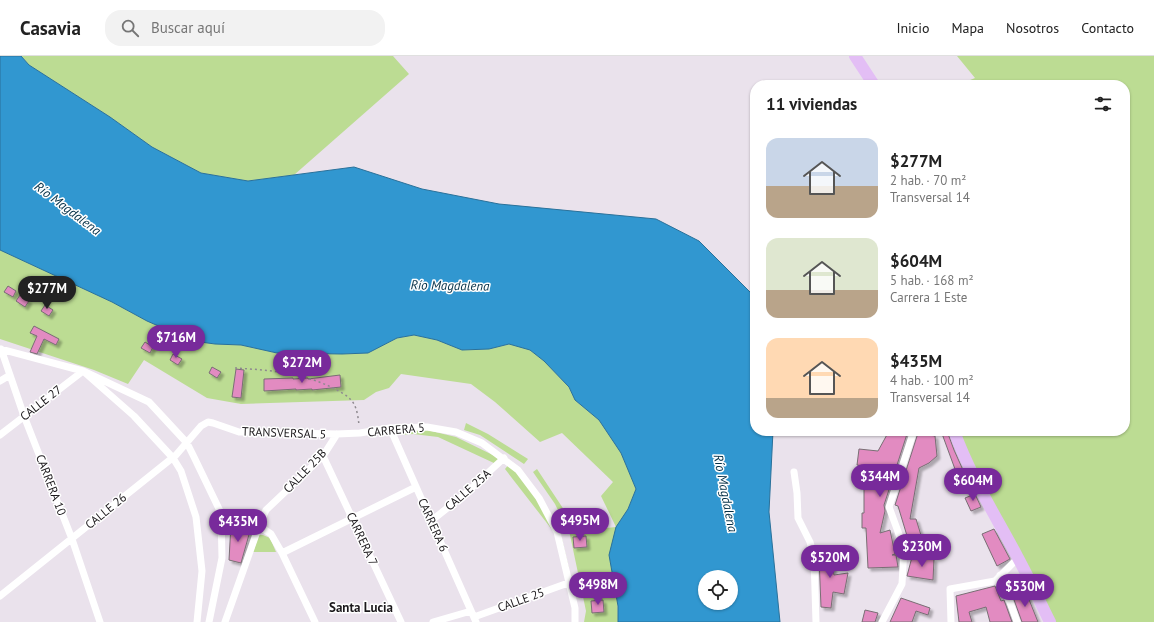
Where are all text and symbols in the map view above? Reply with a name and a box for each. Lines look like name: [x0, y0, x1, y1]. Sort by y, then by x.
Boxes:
search box: [105, 10, 385, 46]
text: Casavia: [20, 16, 81, 40]
icon: search: [119, 17, 141, 39]
text: Buscar aquí: [151, 18, 225, 37]
text: Inicio: [896, 19, 929, 37]
text: Mapa: [951, 19, 984, 37]
text: Nosotros: [1006, 19, 1059, 37]
text: Contacto: [1081, 19, 1134, 37]
text: 11 viviendas: [766, 93, 857, 115]
icon: filters: [1092, 93, 1114, 115]
text: $277M: [890, 150, 942, 172]
icon: home: [798, 154, 846, 202]
text: 2 hab. · 70 m²: [890, 172, 966, 189]
water label: Río Magdalena: [31, 178, 105, 239]
text: Transversal 14: [890, 189, 970, 206]
text: $604M: [890, 250, 942, 272]
icon: home: [798, 254, 846, 302]
text: 5 hab. · 168 m²: [890, 272, 974, 289]
pin: $277M: [19, 276, 75, 310]
water label: Río Magdalena: [410, 276, 490, 295]
text: $277M: [27, 280, 67, 297]
text: Carrera 1 Este: [890, 289, 967, 306]
pin: $716M: [148, 325, 204, 359]
text: $716M: [156, 329, 196, 346]
pin: $272M: [274, 350, 330, 384]
text: $435M: [890, 350, 942, 372]
text: $272M: [282, 354, 322, 371]
icon: home: [798, 354, 846, 402]
text: 4 hab. · 100 m²: [890, 372, 974, 389]
street label: CALLE 27: [17, 382, 64, 423]
text: Transversal 14: [890, 389, 970, 406]
street label: CARRERA 5: [367, 420, 425, 439]
street label: TRANSVERSAL 5: [242, 424, 326, 441]
street label: CALLE 25B: [280, 445, 329, 496]
street label: CARRERA 10: [33, 452, 70, 518]
water label: Río Magdalena: [710, 453, 741, 534]
pin: $344M: [852, 464, 908, 498]
street label: CALLE 25A: [442, 466, 494, 514]
text: $344M: [860, 468, 900, 485]
pin: $604M: [945, 468, 1001, 502]
text: $604M: [953, 472, 993, 489]
street label: CALLE 26: [82, 489, 129, 532]
street label: CARRERA 6: [415, 496, 452, 554]
pin: $495M: [552, 508, 608, 542]
pin: $435M: [210, 509, 266, 543]
street label: CARRERA 7: [344, 510, 381, 568]
text: $495M: [560, 512, 600, 529]
text: $435M: [218, 513, 258, 530]
pin: $230M: [894, 534, 950, 568]
text: $230M: [902, 538, 942, 555]
pin: $520M: [802, 545, 858, 579]
text: $520M: [810, 549, 850, 566]
map controls: [698, 570, 738, 610]
button: locate: [698, 570, 738, 610]
pin: $498M: [570, 572, 626, 606]
pin: $530M: [997, 574, 1053, 608]
text: $498M: [578, 576, 618, 593]
text: $530M: [1005, 578, 1045, 595]
street label: CALLE 25: [495, 584, 546, 615]
district label: Santa Lucia: [329, 599, 393, 616]

